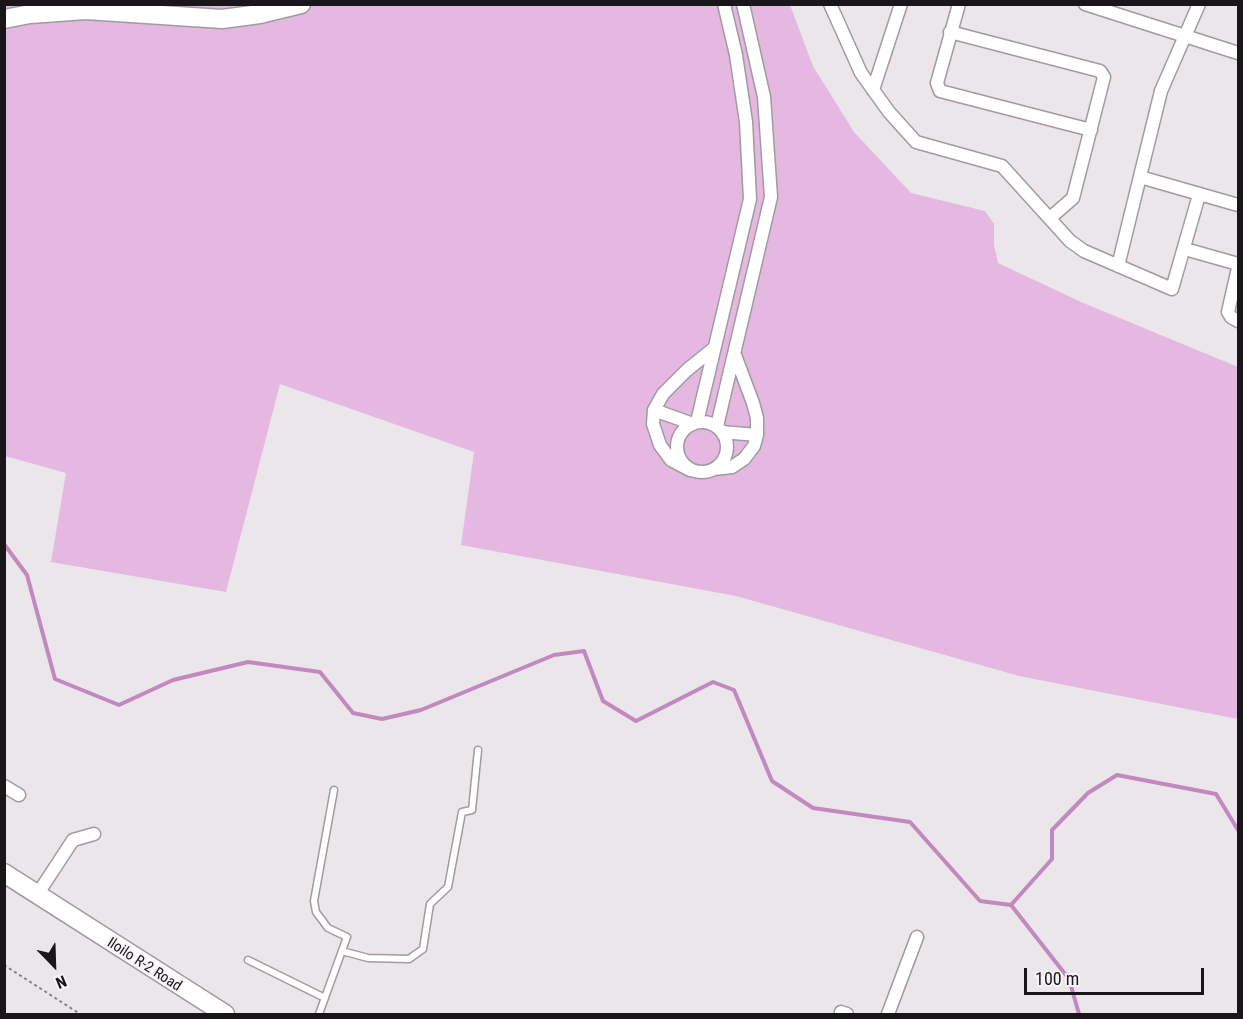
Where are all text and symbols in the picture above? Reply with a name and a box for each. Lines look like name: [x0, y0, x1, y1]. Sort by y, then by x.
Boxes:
street label: Iloilo R-2 Road: [103, 934, 185, 996]
north arrow: [24, 935, 84, 995]
scale bar: [1027, 956, 1207, 994]
text: 100 m: [1035, 968, 1079, 989]
text: N: [53, 971, 69, 993]

